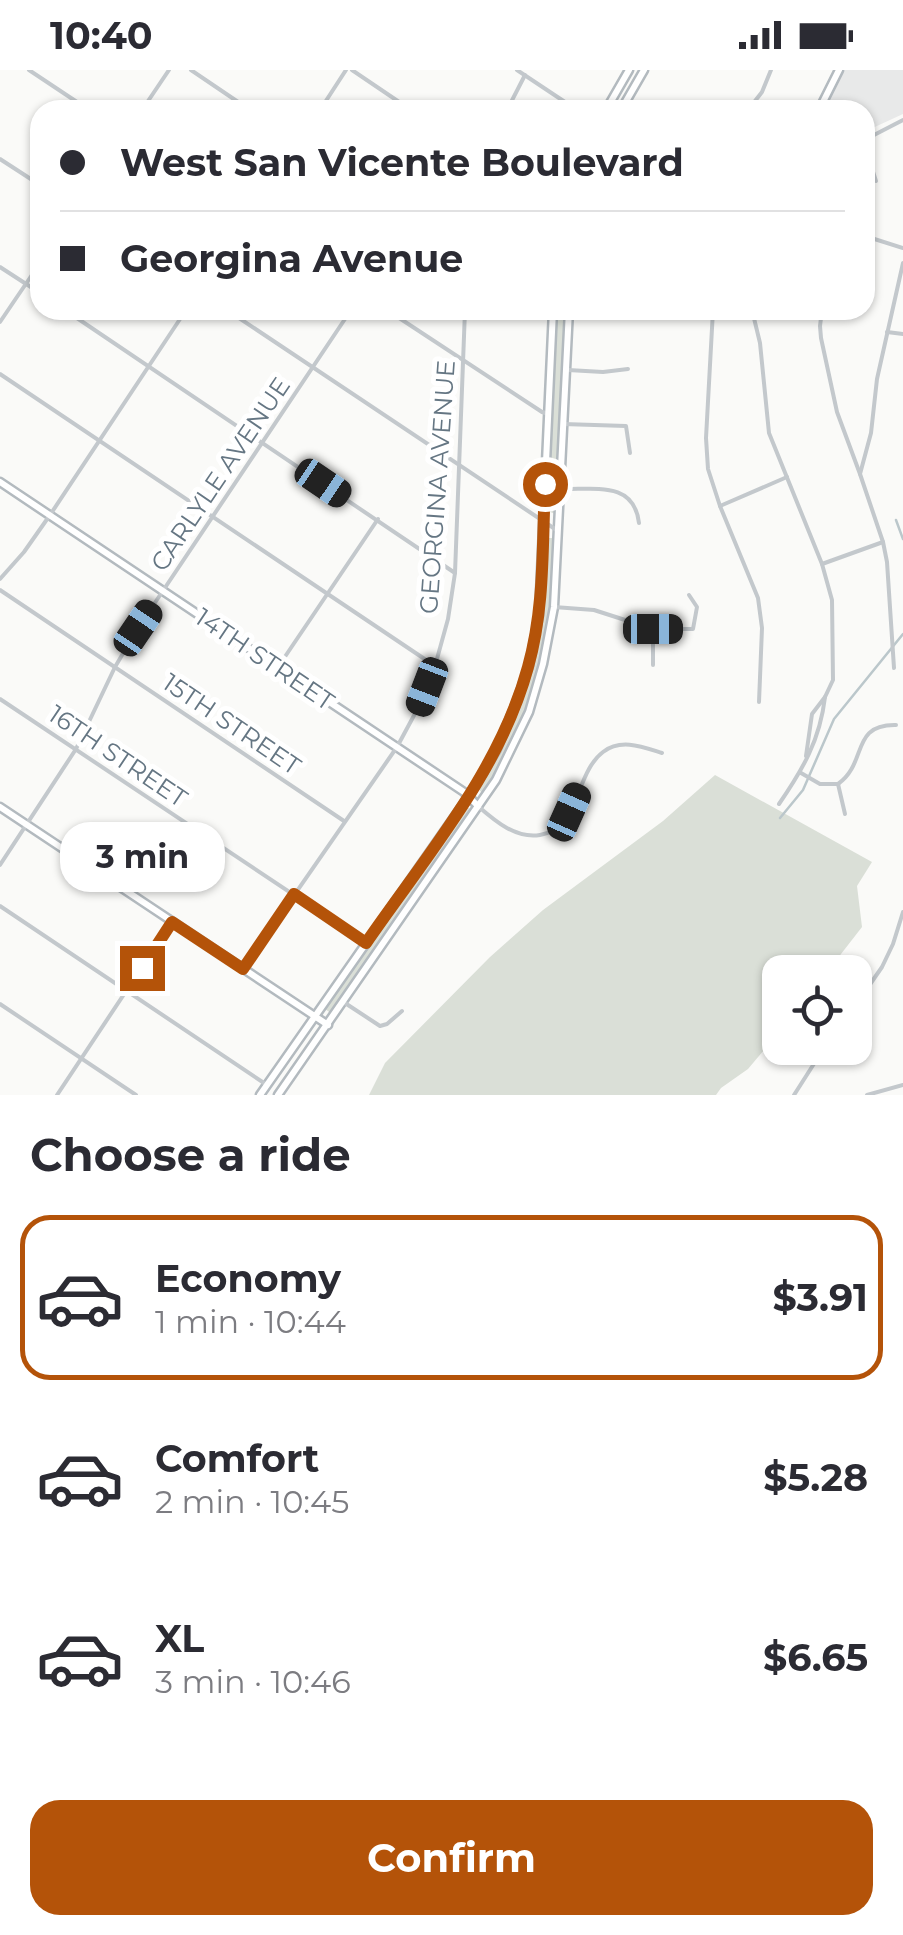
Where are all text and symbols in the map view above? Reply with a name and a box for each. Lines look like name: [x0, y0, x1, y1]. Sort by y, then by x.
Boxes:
text: 10:40: [50, 12, 153, 59]
text: West San Vicente Boulevard: [120, 139, 684, 186]
text: Georgina Avenue: [120, 235, 463, 282]
street label: GEORGINA AVENUE: [413, 359, 461, 615]
street label: CARLYLE AVENUE: [144, 371, 296, 577]
car: [290, 454, 356, 512]
route start: [523, 462, 568, 507]
car: [109, 595, 167, 661]
street label: 14TH STREET: [190, 602, 341, 717]
car: [623, 614, 683, 644]
car: [402, 654, 452, 720]
street label: 15TH STREET: [157, 667, 307, 781]
street label: 16TH STREET: [43, 699, 193, 814]
car: [543, 778, 595, 846]
callout: 3 min: [59, 823, 224, 893]
text: 3 min: [96, 837, 189, 876]
route end: [120, 946, 165, 991]
map controls: [762, 955, 872, 1065]
button: locate: [762, 955, 872, 1065]
text: Choose a ride: [30, 1127, 351, 1182]
icon: car: [35, 1253, 125, 1343]
text: Economy: [155, 1255, 341, 1302]
text: $3.91: [772, 1274, 868, 1321]
text: 1 min · 10:44: [155, 1302, 346, 1341]
icon: car: [35, 1433, 125, 1523]
text: Comfort: [155, 1435, 319, 1482]
text: $5.28: [763, 1454, 868, 1501]
text: 2 min · 10:45: [155, 1482, 349, 1521]
icon: car: [35, 1613, 125, 1703]
text: XL: [155, 1615, 204, 1662]
text: $6.65: [763, 1634, 868, 1681]
text: 3 min · 10:46: [155, 1662, 351, 1701]
button: Confirm: [30, 1800, 873, 1915]

